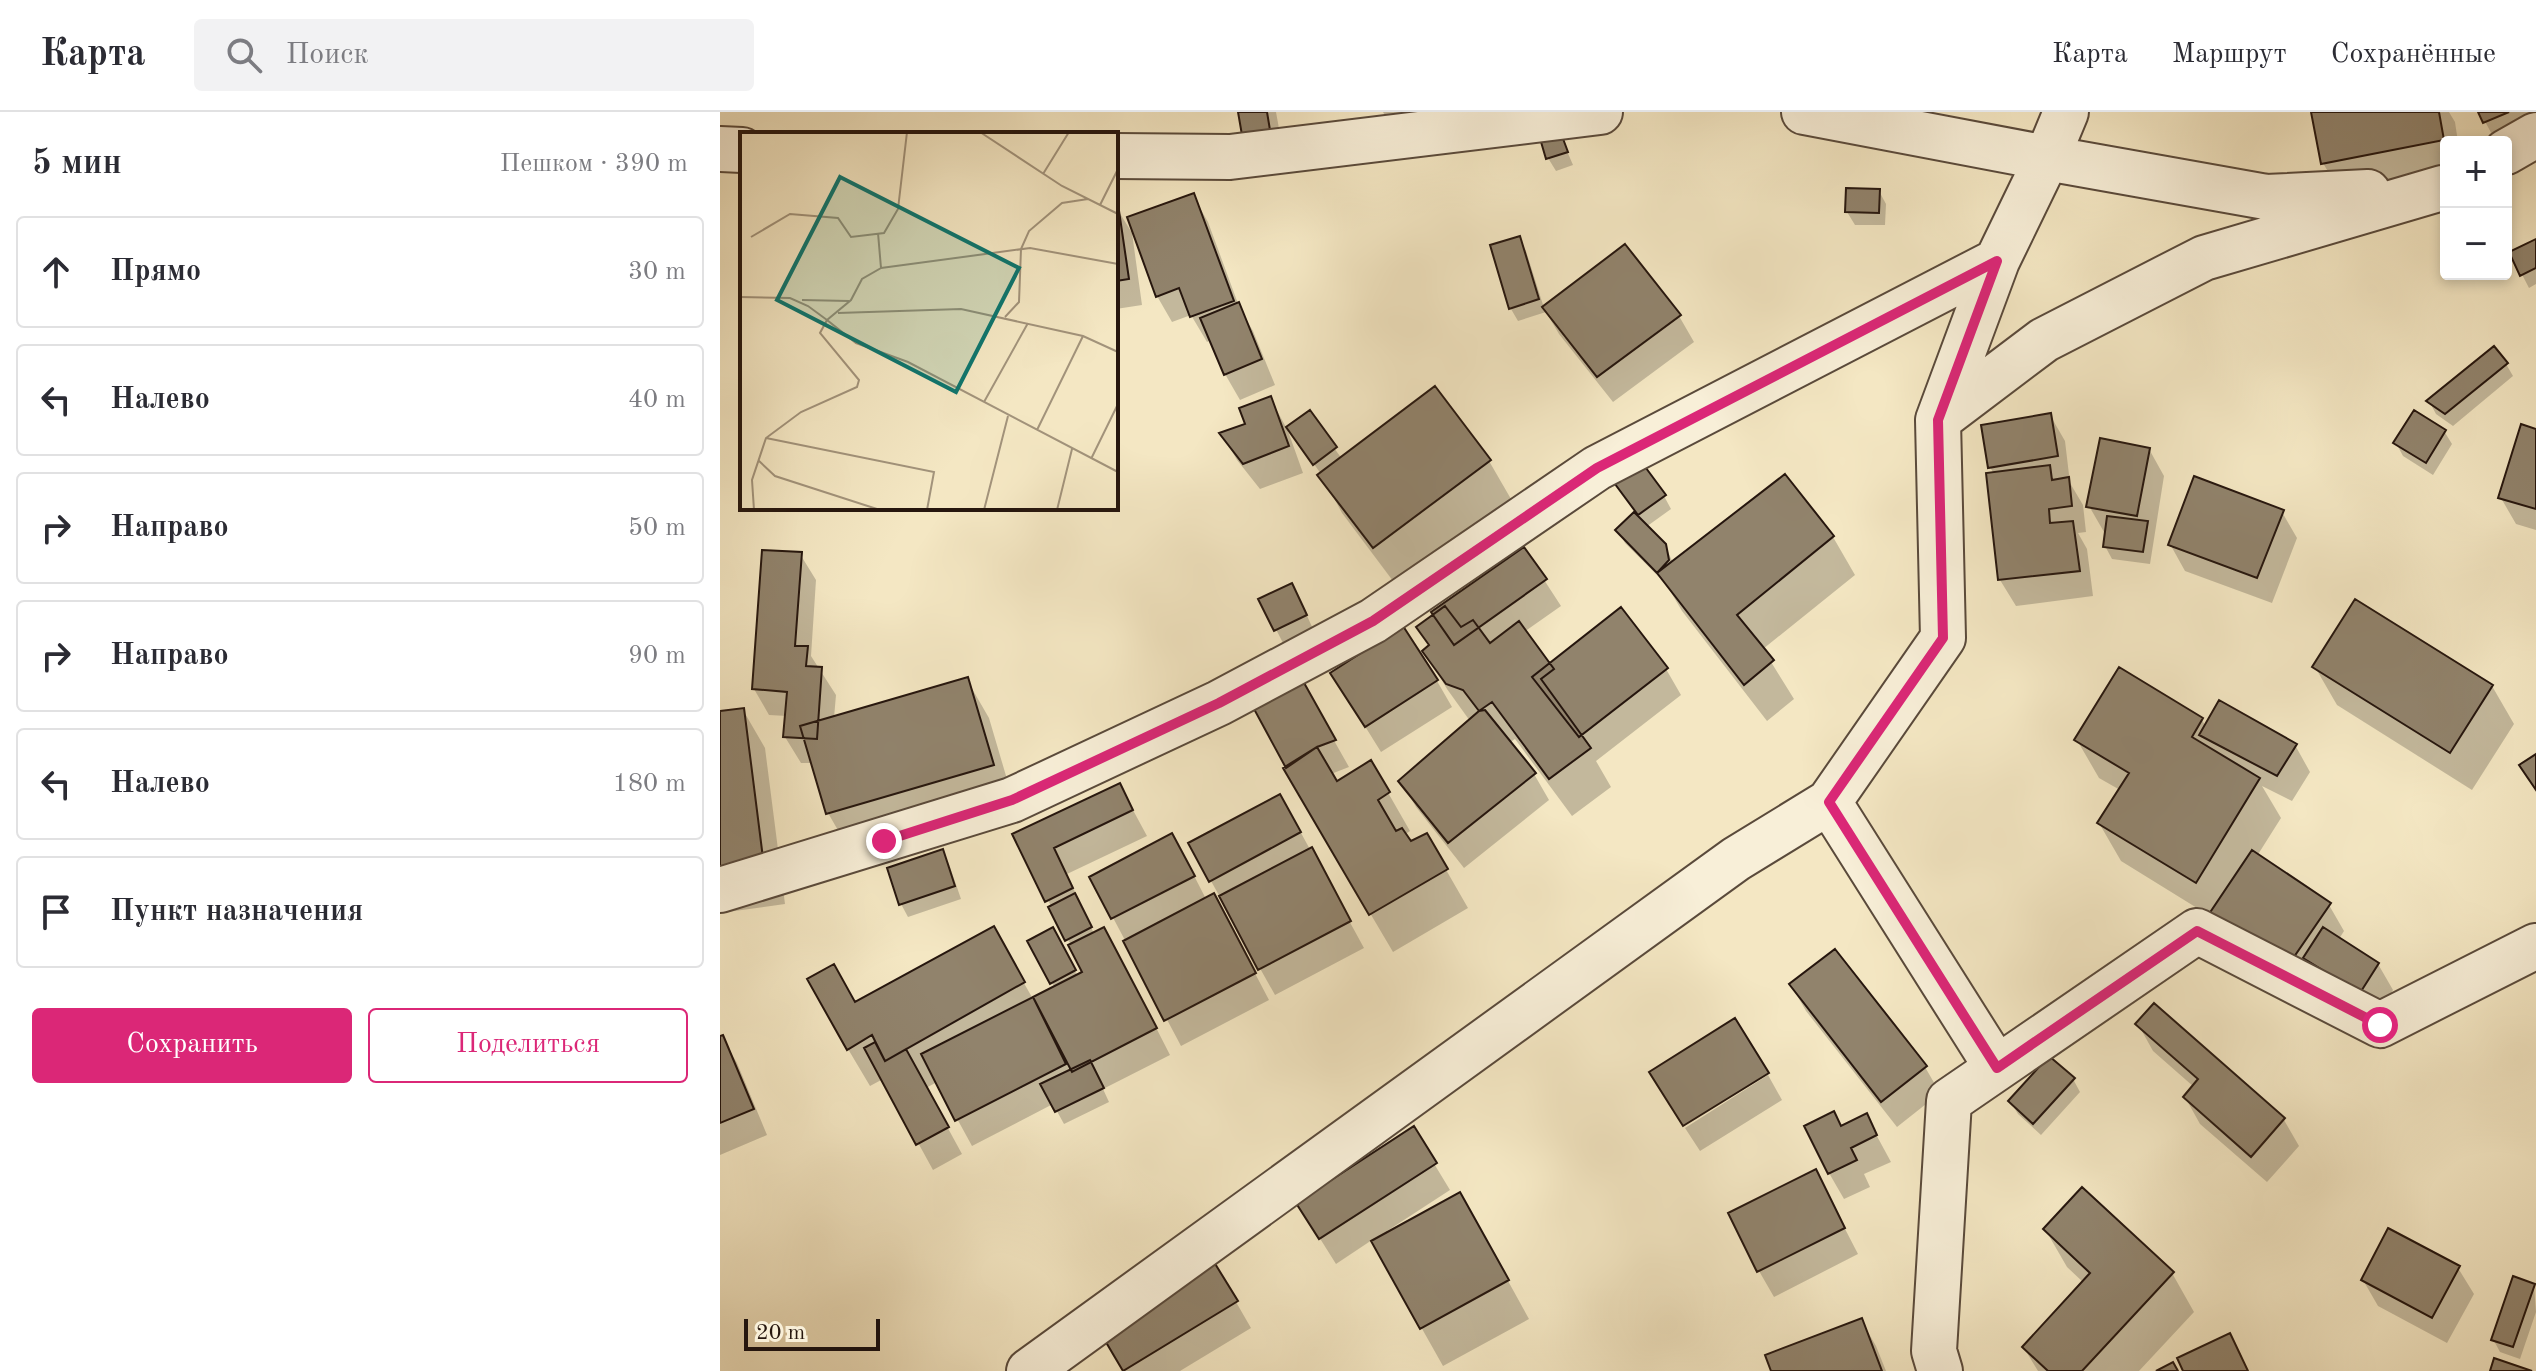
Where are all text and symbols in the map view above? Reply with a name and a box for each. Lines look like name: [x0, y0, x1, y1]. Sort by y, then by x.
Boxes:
search box: [194, 19, 754, 91]
icon: search: [222, 33, 266, 77]
text: Карта: [40, 36, 146, 74]
text: Поиск: [286, 40, 368, 70]
text: Карта: [2052, 41, 2128, 69]
text: Маршрут: [2172, 41, 2287, 69]
text: Сохранённые: [2331, 41, 2496, 69]
inset map: [740, 132, 1118, 510]
map controls: [2440, 136, 2512, 280]
button: +: [2440, 136, 2512, 208]
text: 5 мин: [32, 147, 122, 181]
text: Пешком · 390 m: [500, 151, 688, 177]
button: −: [2440, 208, 2512, 280]
icon: ahead: [34, 250, 78, 294]
text: Прямо: [110, 257, 201, 287]
text: 30 m: [628, 259, 686, 285]
icon: left: [34, 378, 78, 422]
text: Налево: [110, 385, 210, 415]
text: 40 m: [628, 387, 686, 413]
icon: right: [34, 506, 78, 550]
text: Направо: [110, 513, 229, 543]
text: 50 m: [628, 515, 686, 541]
icon: right: [34, 634, 78, 678]
text: Направо: [110, 641, 229, 671]
text: 90 m: [628, 643, 686, 669]
icon: left: [34, 762, 78, 806]
text: Налево: [110, 769, 210, 799]
text: 180 m: [613, 771, 686, 797]
route end: [866, 823, 902, 859]
icon: arrive: [34, 890, 78, 934]
text: Пункт назначения: [110, 897, 363, 927]
route start: [2362, 1007, 2398, 1043]
button: Сохранить: [32, 1008, 352, 1083]
button: Поделиться: [368, 1008, 688, 1083]
scale bar: [744, 1315, 880, 1351]
text: 20 m: [756, 1322, 805, 1344]

